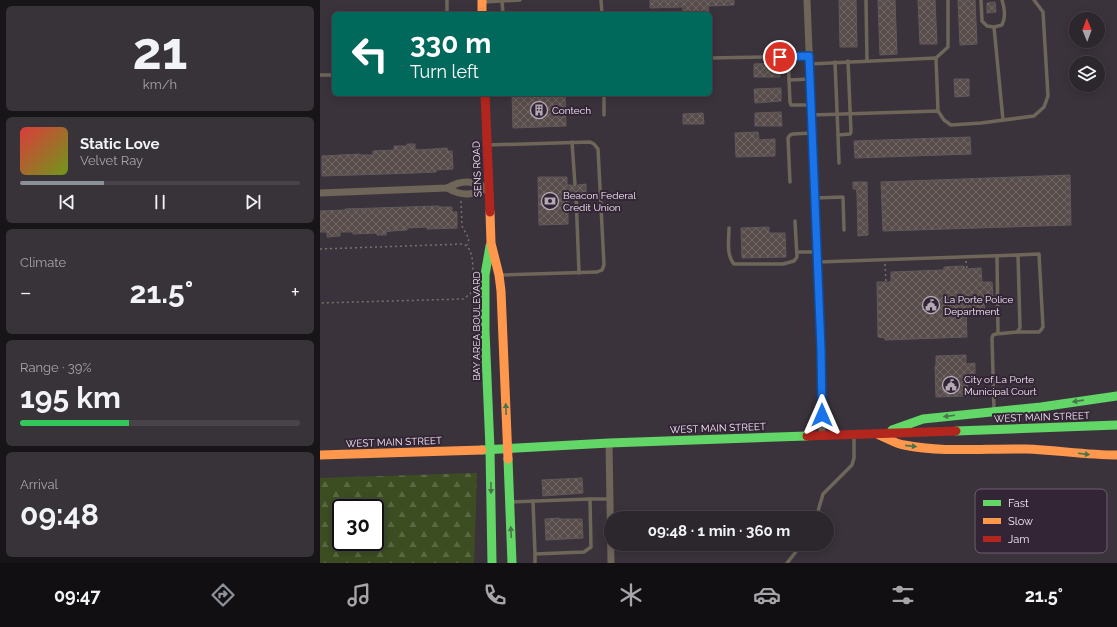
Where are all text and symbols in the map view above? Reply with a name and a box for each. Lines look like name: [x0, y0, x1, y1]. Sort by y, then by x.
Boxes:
north arrow: [1069, 12, 1105, 48]
map controls: [1069, 12, 1105, 92]
text: 21: [132, 20, 188, 81]
text: 330 m: [410, 27, 491, 60]
icon: left: [344, 28, 396, 80]
pin: [763, 40, 797, 74]
icon: arrive: [769, 46, 791, 68]
button: layers: [1069, 56, 1105, 92]
text: Turn left: [410, 61, 479, 82]
text: km/h: [143, 77, 177, 92]
building icon: Contech: [529, 100, 549, 120]
place label: Contech: [552, 105, 591, 116]
text: Static Love: [80, 135, 159, 153]
street label: SENS ROAD: [471, 141, 483, 197]
text: Velvet Ray: [80, 153, 143, 168]
place label: Beacon Federal Credit Union: [563, 190, 636, 213]
icon: previous: [56, 191, 78, 213]
icon: pause: [149, 191, 171, 213]
icon: next: [242, 191, 264, 213]
bank icon: Beacon Federal Credit Union: [540, 191, 560, 211]
text: Climate: [20, 255, 66, 270]
street label: BAY AREA BOULEVARD: [471, 271, 482, 381]
text: 21.5°: [130, 275, 193, 310]
text: −: [20, 279, 32, 305]
text: +: [291, 279, 300, 305]
place label: La Porte Police Department: [944, 294, 1014, 317]
public building icon: La Porte Police Department: [921, 295, 941, 315]
text: Range · 39%: [20, 360, 92, 375]
place label: City of La Porte Municipal Court: [964, 374, 1037, 397]
public building icon: City of La Porte Municipal Court: [941, 375, 961, 395]
text: 195 km: [20, 380, 121, 415]
position arrow: [801, 394, 843, 436]
one-way arrow: [1072, 398, 1084, 404]
one-way arrow: [502, 403, 509, 415]
street label: WEST MAIN STREET: [994, 410, 1090, 424]
one-way arrow: [943, 413, 955, 419]
street label: WEST MAIN STREET: [670, 421, 766, 435]
street label: WEST MAIN STREET: [346, 435, 442, 449]
one-way arrow: [905, 443, 917, 449]
one-way arrow: [1078, 451, 1090, 457]
text: Arrival: [20, 477, 58, 492]
one-way arrow: [488, 482, 494, 495]
legend: [975, 489, 1107, 553]
text: 09:48: [20, 497, 99, 532]
text: Fast: [1008, 497, 1029, 510]
speed limit sign: 30: [332, 499, 384, 551]
text: Slow: [1008, 515, 1033, 528]
text: 09:48 · 1 min · 360 m: [648, 522, 790, 540]
one-way arrow: [508, 525, 514, 538]
text: Jam: [1008, 533, 1029, 546]
icon: directions: [209, 581, 237, 609]
icon: music: [345, 581, 373, 609]
icon: phone: [481, 581, 509, 609]
icon: climate: [617, 581, 645, 609]
icon: car: [753, 581, 781, 609]
icon: filters: [889, 581, 917, 609]
text: 09:47: [54, 585, 101, 606]
text: 21.5°: [1025, 585, 1063, 606]

